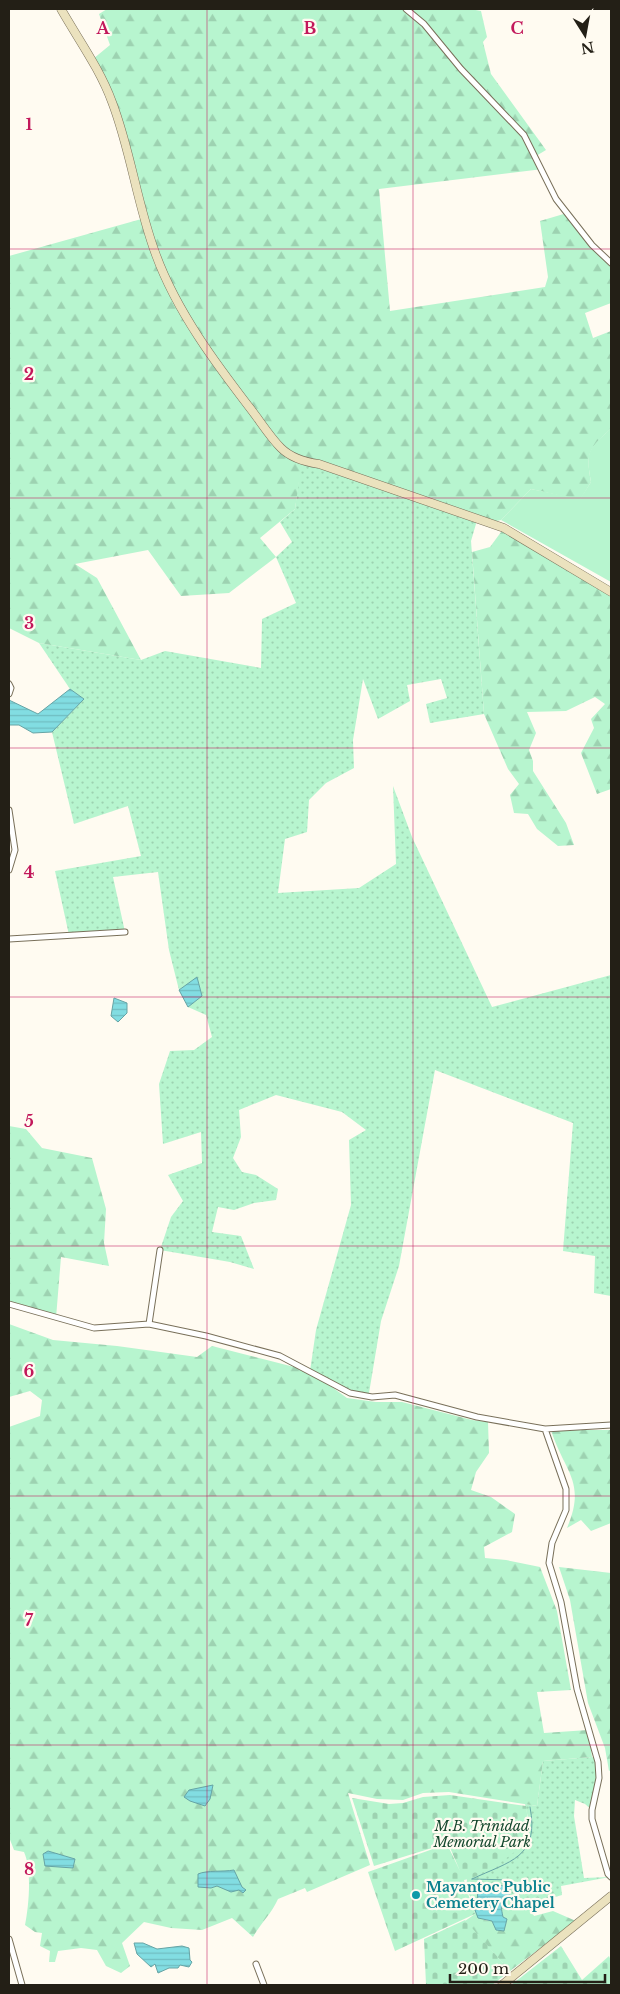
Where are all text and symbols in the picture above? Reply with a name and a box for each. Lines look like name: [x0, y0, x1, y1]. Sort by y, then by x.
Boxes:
north arrow: [560, 10, 610, 60]
text: A: [96, 18, 111, 38]
text: B: [304, 18, 317, 38]
text: C: [510, 18, 524, 38]
text: N: [579, 38, 596, 58]
text: 1: [26, 114, 33, 134]
text: 2: [24, 364, 34, 384]
text: 3: [24, 613, 34, 633]
text: 4: [24, 862, 34, 882]
text: 5: [24, 1111, 34, 1131]
text: 6: [24, 1361, 35, 1381]
text: 7: [25, 1610, 34, 1630]
park label: M.B. Trinidad Memorial Park: [432, 1817, 531, 1851]
text: 8: [24, 1859, 34, 1879]
place label: Mayantoc Public Cemetery Chapel: [426, 1878, 555, 1912]
marker: Mayantoc Public Cemetery Chapel: [410, 1889, 422, 1901]
scale bar: [450, 1952, 605, 1984]
text: 200 m: [458, 1959, 509, 1978]

